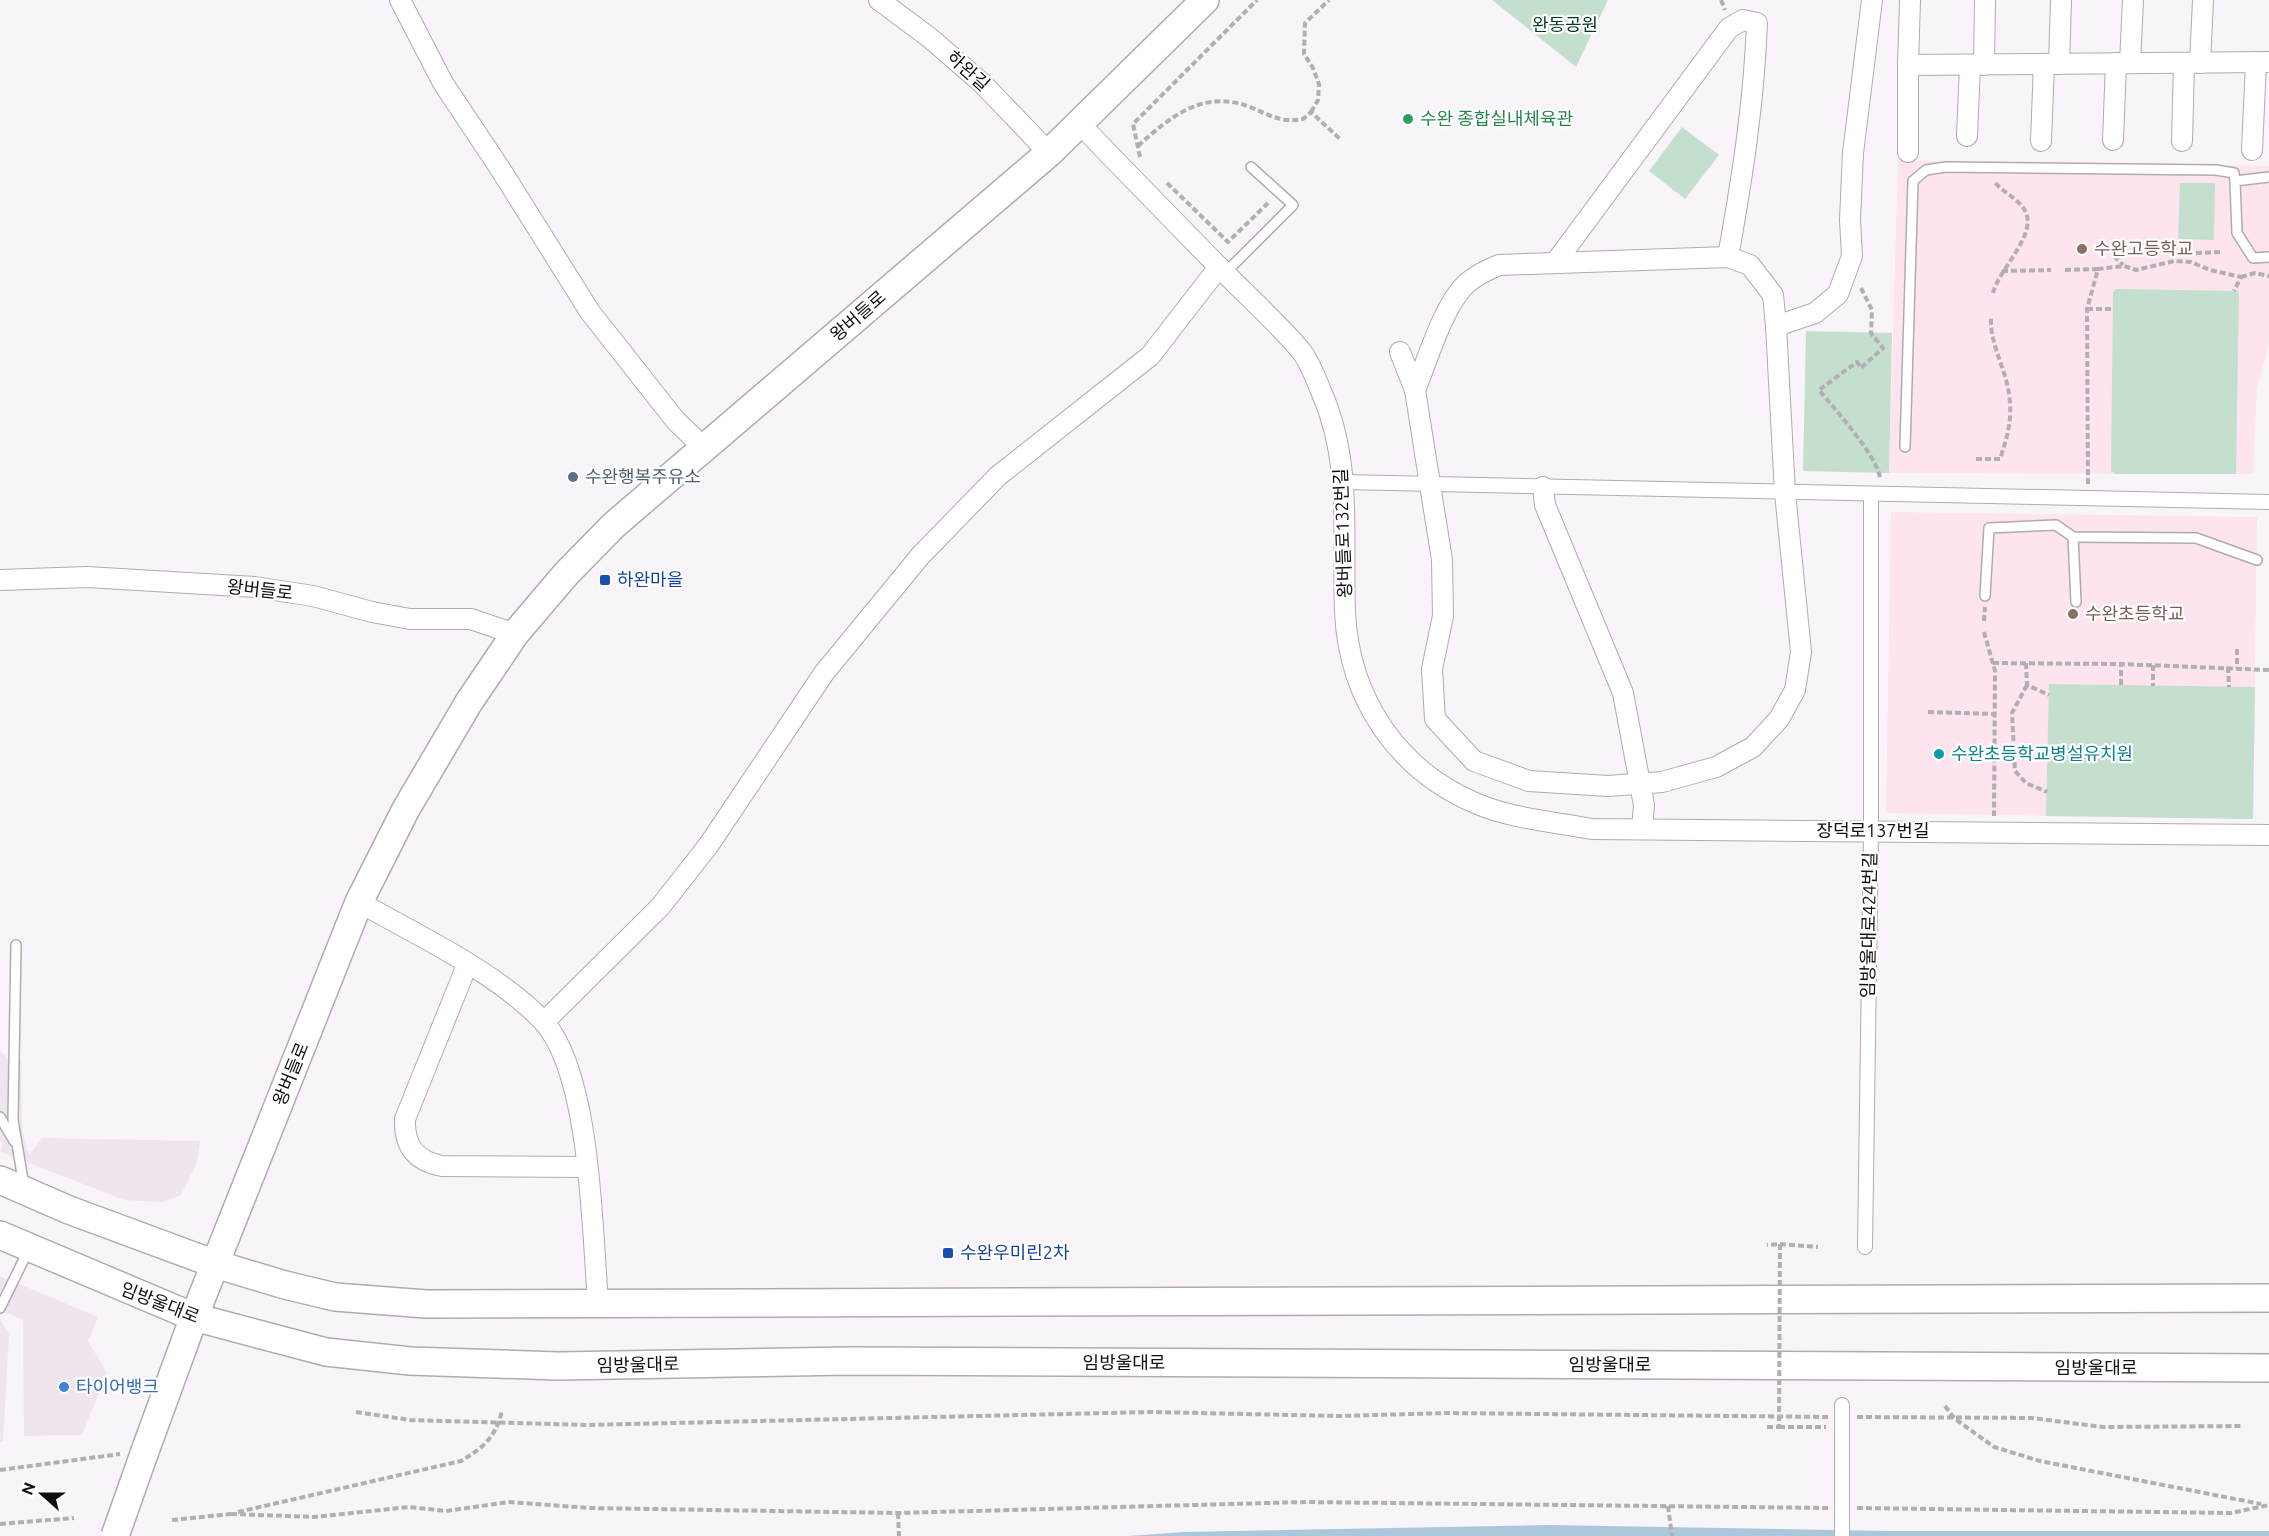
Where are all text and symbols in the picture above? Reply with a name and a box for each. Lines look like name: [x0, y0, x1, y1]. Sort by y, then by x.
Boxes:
park label: 완동공원: [1532, 14, 1598, 34]
street label: 하완길: [944, 46, 994, 94]
place label: 수완 종합실내체육관: [1420, 108, 1574, 128]
marker: 수완 종합실내체육관: [1401, 112, 1415, 126]
place label: 수완고등학교: [2094, 238, 2193, 258]
marker: 수완고등학교: [2075, 242, 2089, 256]
street label: 왕버들로: [826, 286, 889, 345]
place label: 수완행복주유소: [585, 466, 701, 486]
street label: 왕버들로132번길: [1330, 468, 1354, 598]
marker: 수완행복주유소: [566, 470, 580, 484]
place label: 하완마을: [617, 569, 683, 589]
marker: 하완마을: [598, 573, 612, 587]
street label: 왕버들로: [226, 576, 294, 602]
place label: 수완초등학교: [2085, 603, 2184, 623]
marker: 수완초등학교: [2066, 607, 2080, 621]
place label: 수완초등학교병설유치원: [1951, 743, 2133, 763]
marker: 수완초등학교병설유치원: [1932, 747, 1946, 761]
street label: 장덕로137번길: [1816, 820, 1930, 840]
street label: 임방울대로424번길: [1857, 852, 1879, 998]
street label: 왕버들로: [268, 1039, 312, 1108]
place label: 수완우미린2차: [960, 1242, 1070, 1262]
marker: 수완우미린2차: [941, 1246, 955, 1260]
street label: 임방울대로: [118, 1278, 203, 1326]
street label: 임방울대로: [1083, 1352, 1165, 1372]
street label: 임방울대로: [596, 1353, 680, 1375]
street label: 임방울대로: [1569, 1354, 1651, 1374]
street label: 임방울대로: [2055, 1357, 2137, 1377]
place label: 타이어뱅크: [76, 1376, 159, 1396]
marker: 타이어뱅크: [57, 1380, 71, 1394]
north arrow: [12, 1464, 72, 1524]
text: N: [17, 1480, 39, 1497]

